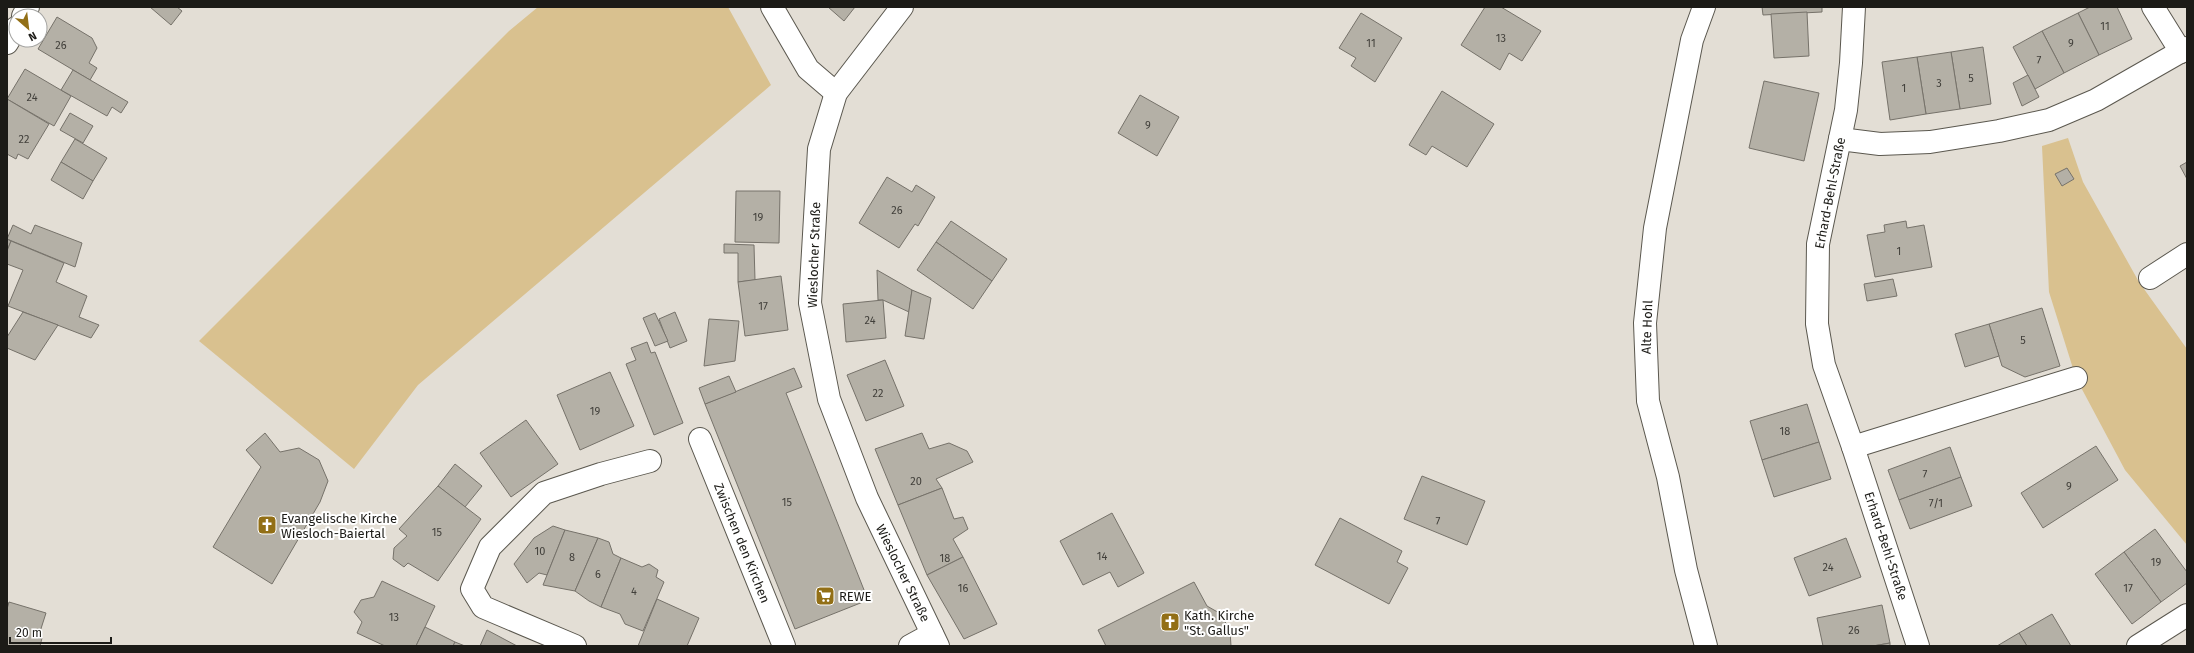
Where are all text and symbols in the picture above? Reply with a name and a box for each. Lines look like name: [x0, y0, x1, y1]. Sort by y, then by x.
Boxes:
north arrow: [8, 8, 48, 48]
house number: 11: [2100, 20, 2110, 33]
text: N: [26, 29, 39, 44]
house number: 13: [1496, 32, 1506, 45]
house number: 11: [1366, 37, 1376, 50]
house number: 9: [2068, 37, 2074, 50]
house number: 26: [55, 39, 67, 52]
house number: 7: [2037, 54, 2042, 67]
house number: 5: [1968, 72, 1974, 85]
house number: 3: [1936, 77, 1942, 90]
house number: 1: [1902, 82, 1906, 95]
house number: 24: [27, 91, 38, 104]
house number: 9: [1145, 119, 1151, 132]
house number: 22: [19, 133, 29, 146]
street label: Erhard-Behl-Straße: [1812, 136, 1848, 250]
street label: Wieslocher Straße: [805, 202, 823, 308]
house number: 26: [891, 204, 903, 217]
house number: 19: [753, 211, 763, 224]
house number: 1: [1897, 245, 1901, 258]
street label: Alte Hohl: [1639, 299, 1655, 354]
house number: 17: [758, 300, 768, 313]
house number: 24: [865, 314, 876, 327]
house number: 5: [2020, 334, 2026, 347]
house number: 22: [873, 387, 883, 400]
house number: 19: [590, 405, 600, 418]
house number: 18: [1780, 425, 1790, 438]
house number: 7: [1923, 468, 1928, 481]
house number: 20: [910, 475, 922, 488]
house number: 9: [2066, 480, 2072, 493]
street label: Zwischen den Kirchen: [711, 481, 773, 605]
street label: Erhard-Behl-Straße: [1861, 490, 1911, 602]
house number: 15: [782, 496, 793, 509]
house number: 7/1: [1929, 497, 1943, 510]
place label: Evangelische Kirche Wiesloch-Baiertal: [281, 511, 397, 541]
church icon: Evangelische Kirche Wiesloch-Baiertal: [256, 514, 278, 536]
house number: 7: [1436, 515, 1441, 528]
street label: Wieslocher Straße: [873, 522, 933, 624]
house number: 15: [432, 526, 443, 539]
house number: 10: [535, 545, 545, 558]
house number: 14: [1097, 550, 1107, 563]
house number: 8: [569, 551, 575, 564]
house number: 18: [940, 552, 950, 565]
house number: 19: [2151, 556, 2161, 569]
house number: 24: [1823, 561, 1834, 574]
house number: 6: [595, 568, 601, 581]
house number: 16: [958, 582, 968, 595]
house number: 17: [2123, 582, 2133, 595]
house number: 4: [631, 585, 637, 598]
supermarket icon: REWE: [814, 585, 836, 607]
place label: REWE: [839, 589, 872, 604]
place label: Kath. Kirche "St. Gallus": [1184, 608, 1254, 638]
house number: 13: [389, 611, 399, 624]
church icon: Kath. Kirche "St. Gallus": [1159, 611, 1181, 633]
scale bar: [10, 619, 111, 645]
house number: 26: [1848, 624, 1860, 637]
text: 20 m: [16, 626, 42, 640]

